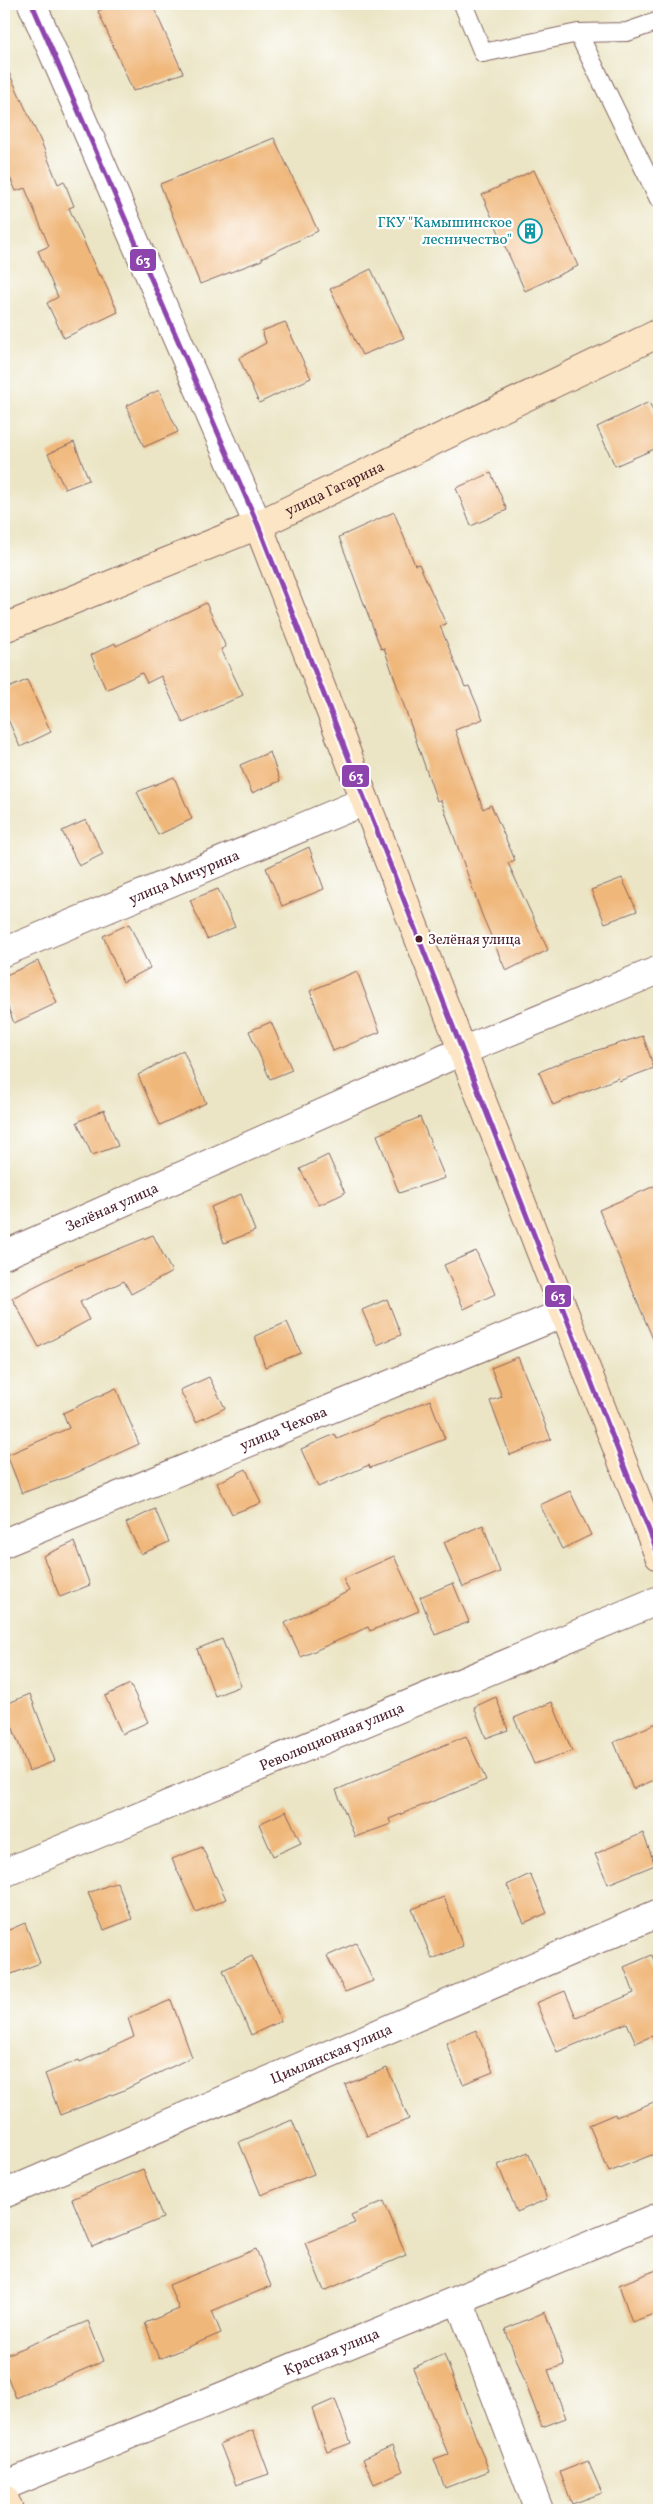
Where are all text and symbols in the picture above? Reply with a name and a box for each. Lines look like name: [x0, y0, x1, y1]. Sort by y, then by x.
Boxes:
place label: ГКУ "Камышинское лесничество": [378, 213, 512, 251]
building icon: ГКУ "Камышинское лесничество": [517, 218, 543, 244]
line badge: 63: [129, 248, 157, 272]
text: 63: [136, 252, 150, 271]
street label: улица Гагарина: [282, 457, 388, 522]
line badge: 63: [341, 764, 370, 788]
text: 63: [349, 768, 363, 787]
street label: улица Мичурина: [126, 846, 243, 911]
place label: Зелёная улица: [428, 931, 521, 950]
marker: Зелёная улица: [414, 934, 424, 944]
street label: Зелёная улица: [63, 1178, 162, 1238]
line badge: 63: [544, 1284, 572, 1308]
text: 63: [551, 1288, 565, 1307]
street label: улица Чехова: [237, 1402, 331, 1457]
street label: Революционная улица: [257, 1698, 408, 1777]
street label: Цимлянская улица: [267, 2020, 396, 2090]
street label: Красная улица: [281, 2324, 383, 2382]

